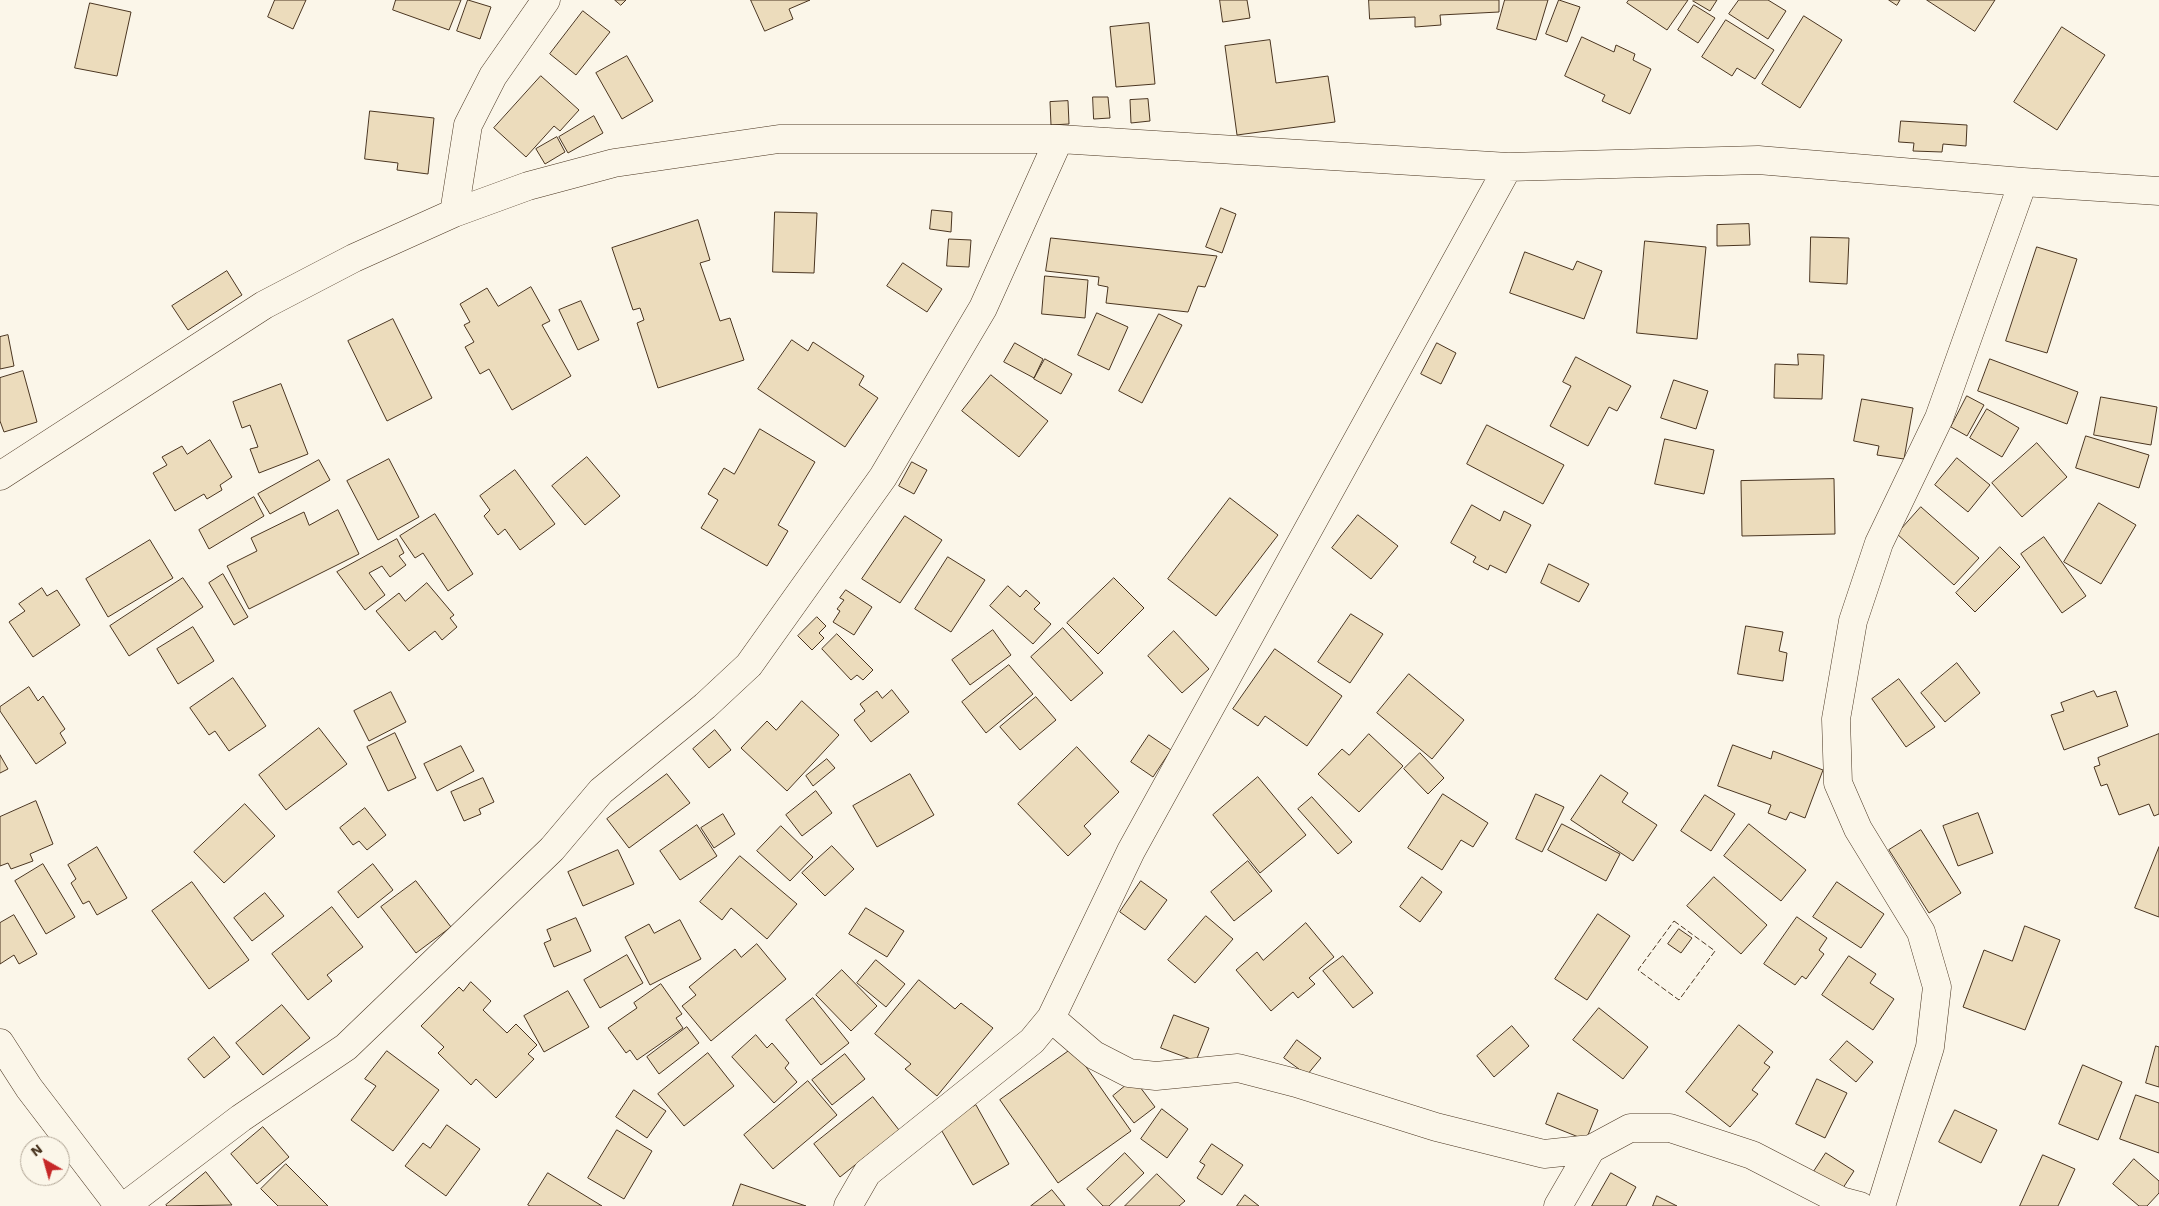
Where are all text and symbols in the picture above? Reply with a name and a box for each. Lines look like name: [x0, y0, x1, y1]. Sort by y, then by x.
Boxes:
north arrow: [20, 1136, 70, 1186]
text: N: [27, 1140, 45, 1159]

